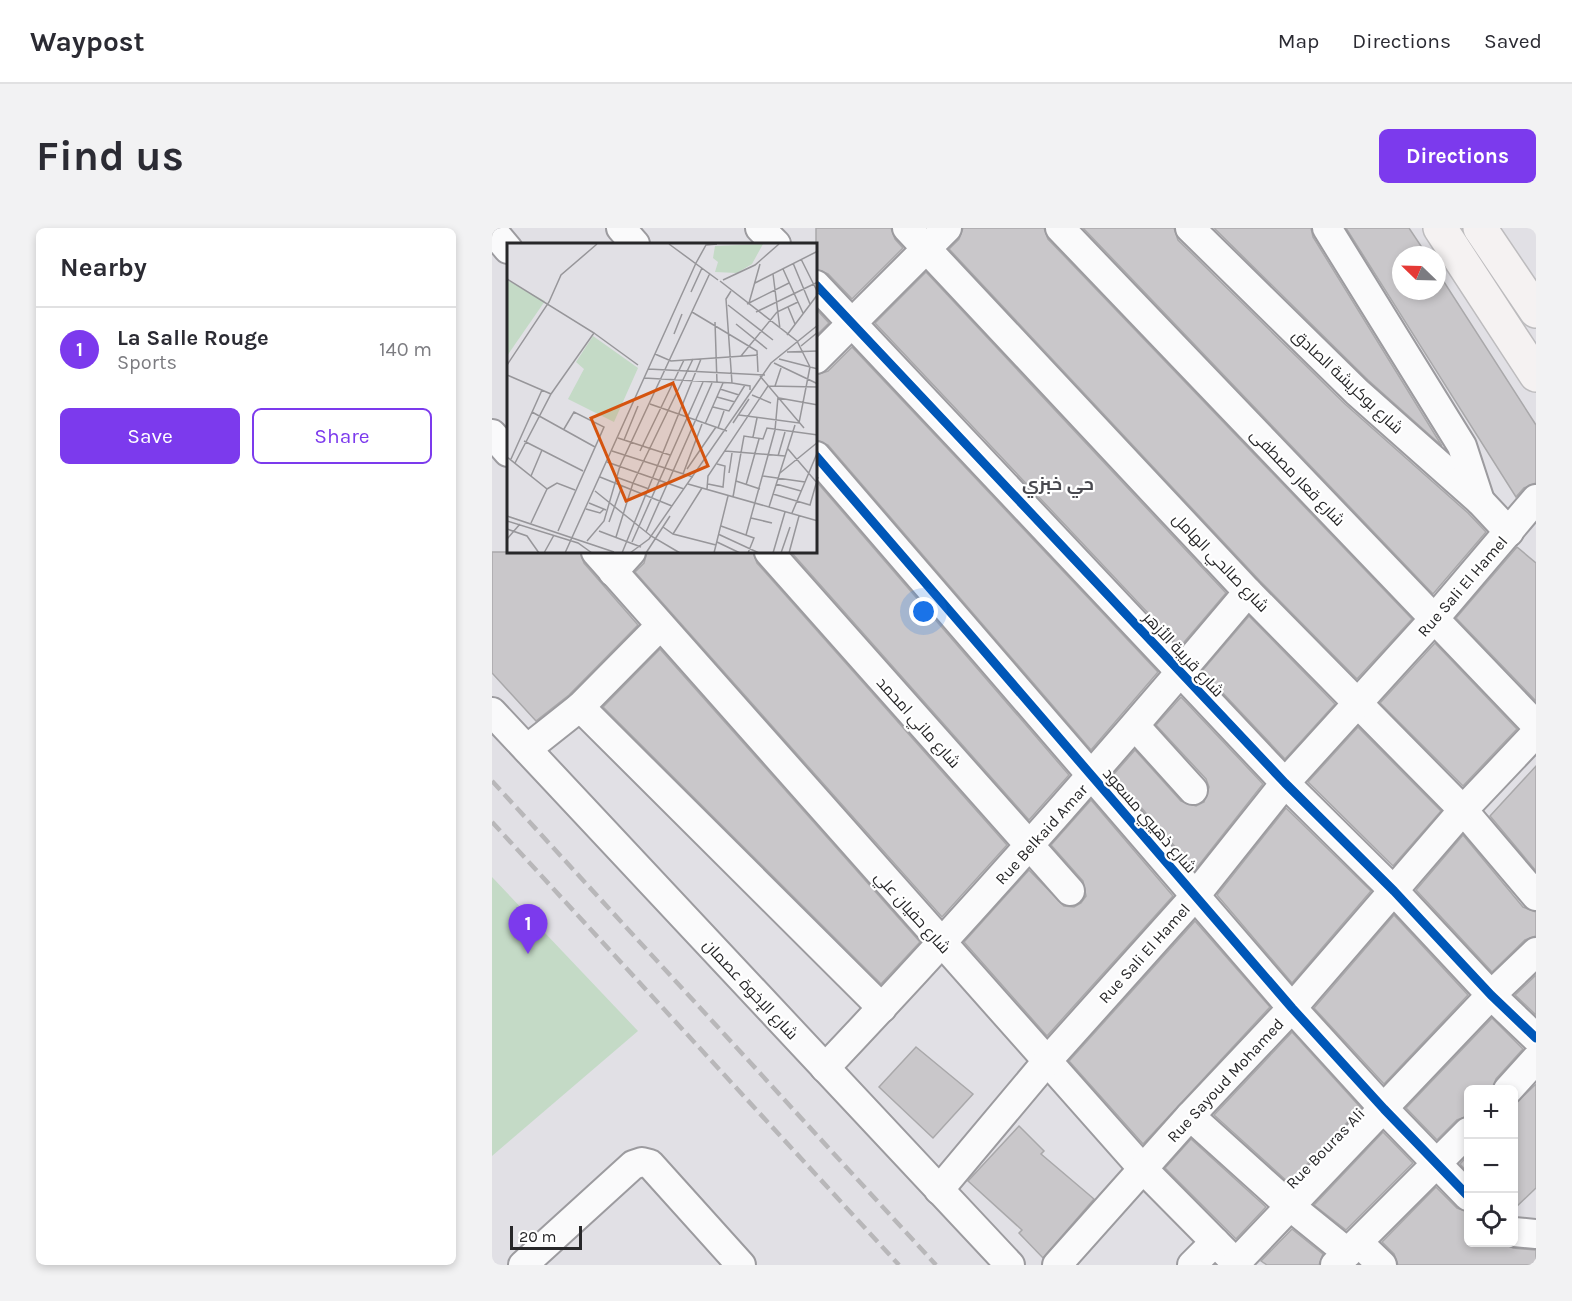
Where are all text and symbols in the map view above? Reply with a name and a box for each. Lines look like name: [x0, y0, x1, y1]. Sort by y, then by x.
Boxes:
text: Waypost: [30, 25, 145, 58]
text: Map: [1278, 29, 1319, 53]
text: Directions: [1352, 29, 1451, 53]
text: Saved: [1484, 29, 1542, 53]
button: Directions: [1379, 129, 1536, 183]
text: Find us: [36, 131, 184, 181]
inset map: [507, 243, 818, 554]
north arrow: [1392, 246, 1446, 300]
text: Nearby: [60, 252, 147, 283]
text: La Salle Rouge: [117, 325, 269, 351]
street label: شارع بوكريشة الصادق: [1287, 325, 1407, 439]
text: 1: [76, 338, 83, 361]
text: 140 m: [379, 338, 432, 361]
text: Sports: [117, 351, 177, 374]
button: Save: [60, 408, 240, 464]
button: Share: [252, 408, 432, 464]
street label: شارع قعار مصطفى: [1245, 425, 1349, 531]
district label: حي خبزي: [1022, 473, 1094, 499]
street label: شارع صالحي الهامل: [1166, 509, 1273, 619]
street label: Rue Sali El Hamel: [1413, 532, 1511, 641]
your location: [909, 597, 938, 626]
street label: شارع قريبة الأزهر: [1137, 607, 1228, 702]
street label: شارع ماني امحمد: [870, 673, 964, 774]
street label: شارع ذهيبي مسعود: [1096, 764, 1200, 879]
street label: Rue Belkaid Amar: [991, 780, 1092, 889]
street label: شارع حفيان علي: [868, 867, 955, 960]
street label: Rue Sali El Hamel: [1095, 900, 1194, 1007]
pin: 1: [508, 904, 548, 954]
street label: شارع الإخوة عصمان: [698, 935, 802, 1045]
street label: Rue Sayoud Mohamed: [1163, 1014, 1288, 1146]
map controls: [1464, 1085, 1518, 1247]
button: +: [1464, 1085, 1518, 1139]
street label: Rue Bouras Ali: [1282, 1104, 1369, 1193]
button: −: [1464, 1139, 1518, 1193]
button: locate: [1464, 1193, 1518, 1247]
scale bar: [510, 1223, 582, 1250]
text: 20 m: [519, 1227, 557, 1246]

